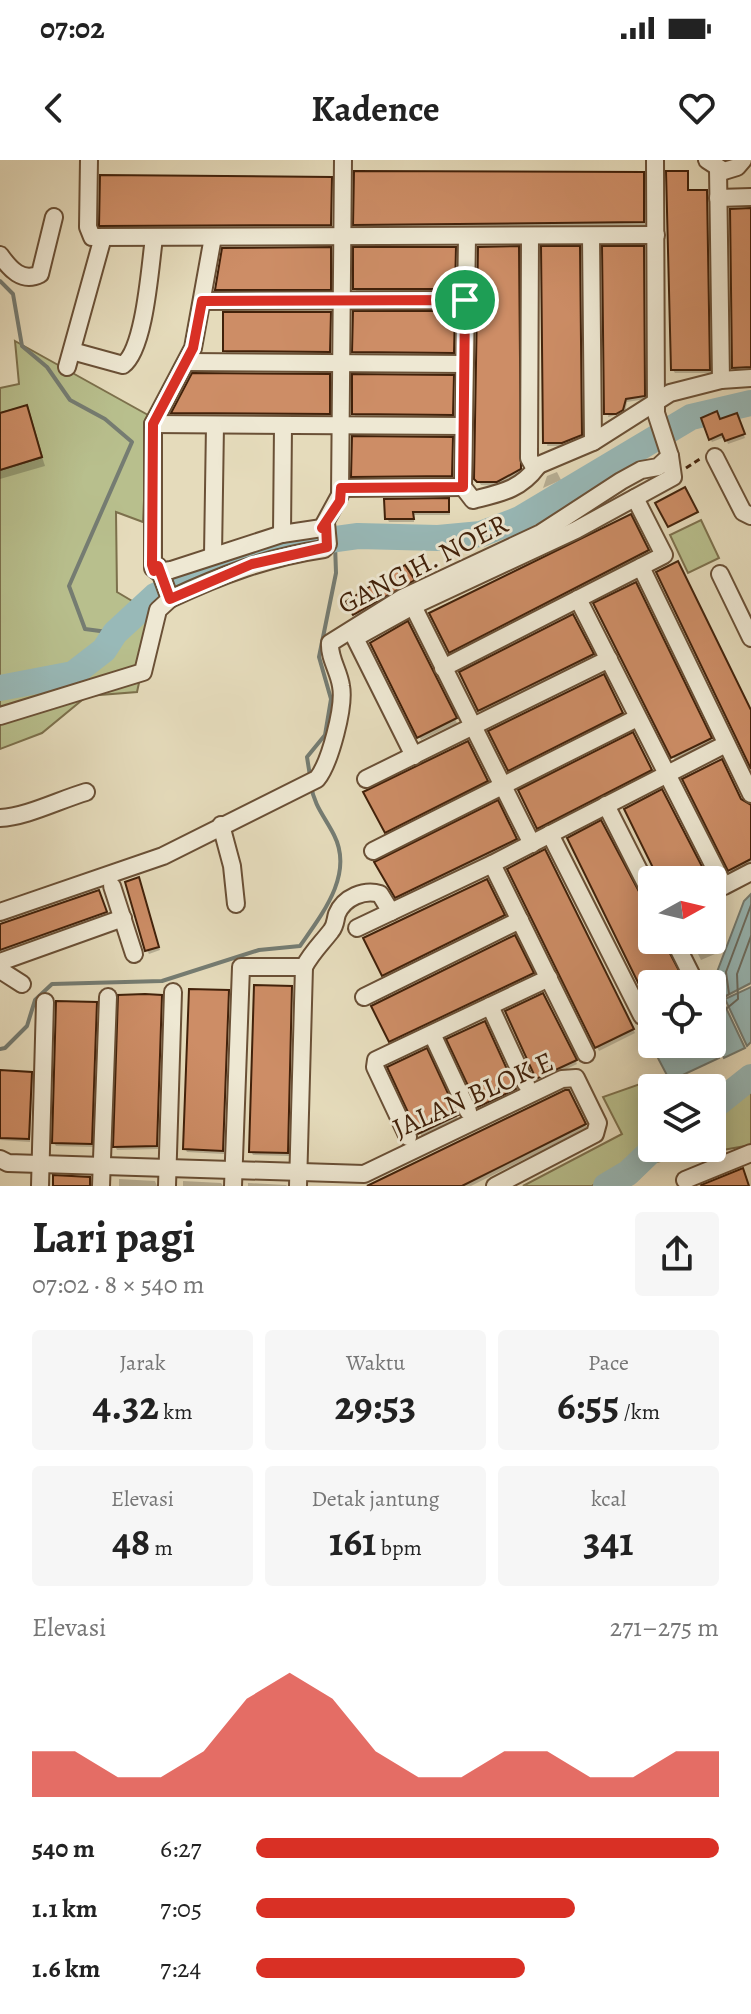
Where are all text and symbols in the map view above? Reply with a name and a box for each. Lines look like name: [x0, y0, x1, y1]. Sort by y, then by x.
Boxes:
text: 07:02: [40, 8, 105, 48]
text: Kadence: [311, 84, 440, 133]
icon: back: [32, 86, 76, 130]
icon: heart: [675, 86, 719, 130]
pin: [431, 266, 499, 334]
icon: arrive: [443, 278, 487, 322]
street label: GANG H. NOER: [331, 505, 515, 623]
north arrow: [638, 866, 726, 954]
map controls: [638, 866, 726, 1162]
button: locate: [638, 970, 726, 1058]
street label: JALAN BLOK E: [387, 1043, 559, 1147]
button: layers: [638, 1074, 726, 1162]
text: Lari pagi: [32, 1207, 195, 1267]
button: share: [635, 1212, 719, 1296]
text: 07:02 · 8 × 540 m: [32, 1267, 204, 1302]
text: Jarak: [119, 1348, 166, 1378]
text: Waktu: [346, 1348, 405, 1378]
text: Pace: [588, 1348, 629, 1378]
text: 4.32: [93, 1378, 159, 1433]
text: 29:53: [335, 1378, 416, 1433]
text: 6:55: [557, 1378, 619, 1433]
text: km: [159, 1397, 192, 1427]
text: /km: [619, 1397, 660, 1427]
text: Elevasi: [111, 1484, 174, 1514]
text: Detak jantung: [311, 1484, 440, 1514]
text: kcal: [591, 1484, 626, 1514]
text: 48: [112, 1514, 150, 1569]
text: 161: [329, 1514, 376, 1569]
text: 341: [583, 1514, 634, 1569]
text: m: [150, 1533, 173, 1563]
text: bpm: [376, 1533, 422, 1563]
text: Elevasi: [32, 1610, 106, 1645]
text: 271–275 m: [610, 1610, 719, 1645]
text: 540 m: [32, 1831, 95, 1866]
text: 6:27: [160, 1831, 201, 1866]
text: 1.1 km: [32, 1891, 98, 1926]
text: 7:05: [160, 1891, 202, 1926]
text: 1.6 km: [32, 1951, 100, 1986]
text: 7:24: [160, 1951, 201, 1986]

